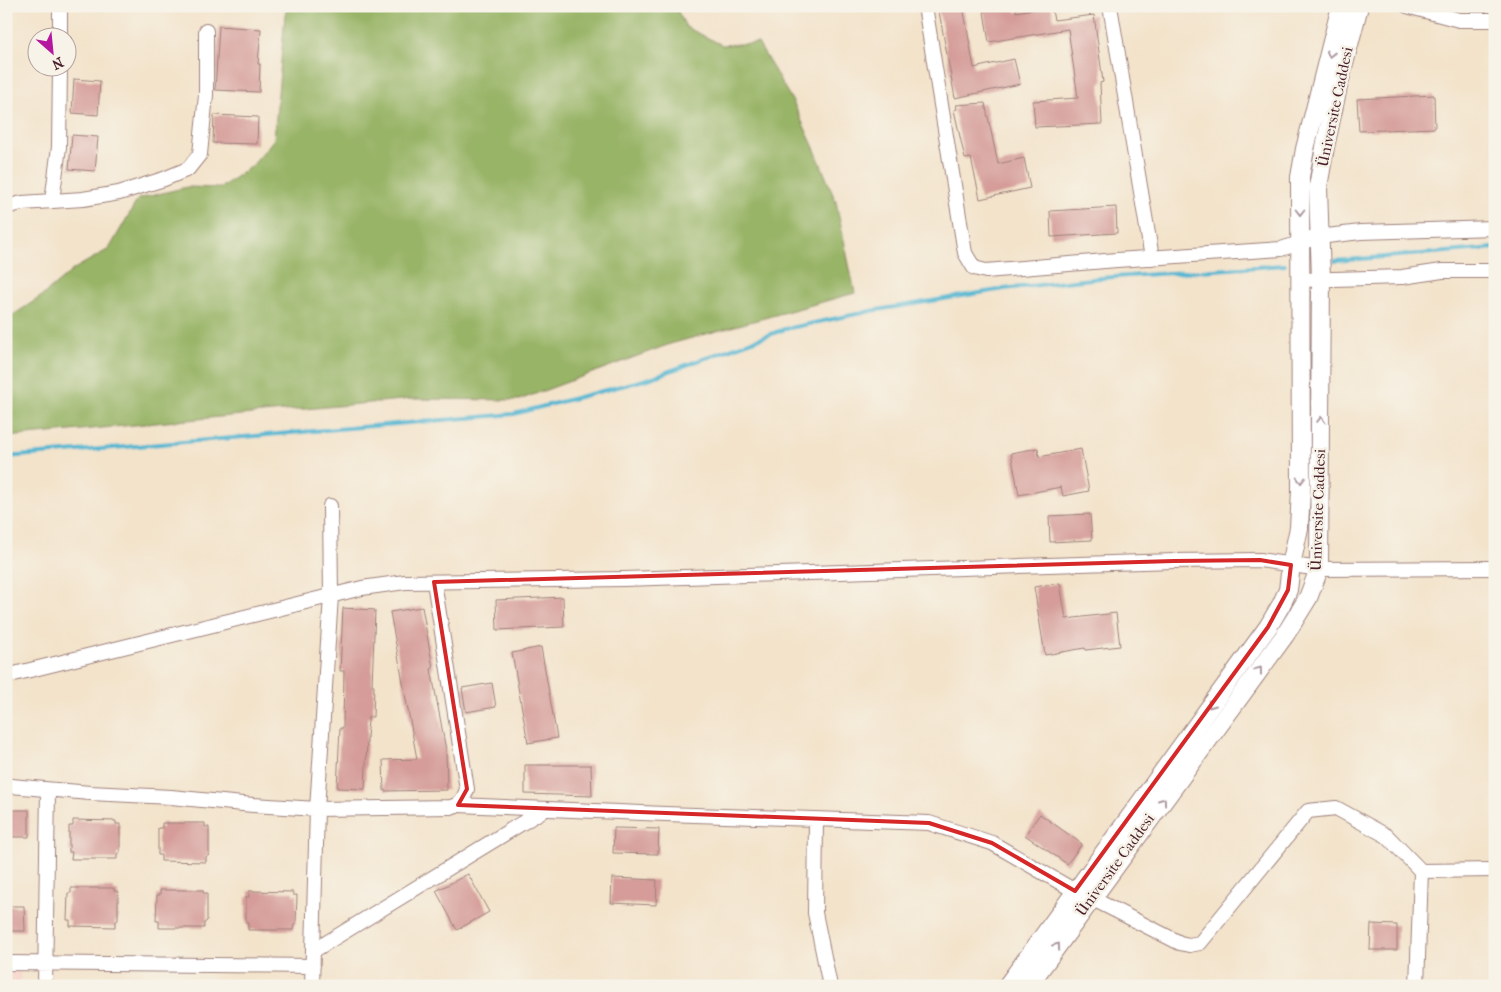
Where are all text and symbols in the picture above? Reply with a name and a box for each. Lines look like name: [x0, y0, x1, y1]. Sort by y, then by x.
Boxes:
north arrow: [28, 28, 78, 78]
street label: Üniversite Caddesi: [1313, 45, 1357, 169]
one-way arrow: [1325, 49, 1336, 58]
text: N: [49, 53, 66, 73]
one-way arrow: [1294, 209, 1305, 217]
one-way arrow: [1316, 416, 1326, 424]
street label: Üniversite Caddesi: [1307, 448, 1329, 571]
one-way arrow: [1296, 476, 1306, 484]
one-way arrow: [1253, 667, 1261, 676]
one-way arrow: [1208, 699, 1216, 708]
one-way arrow: [1157, 798, 1165, 807]
street label: Üniversite Caddesi: [1072, 810, 1159, 920]
one-way arrow: [1051, 943, 1059, 952]

